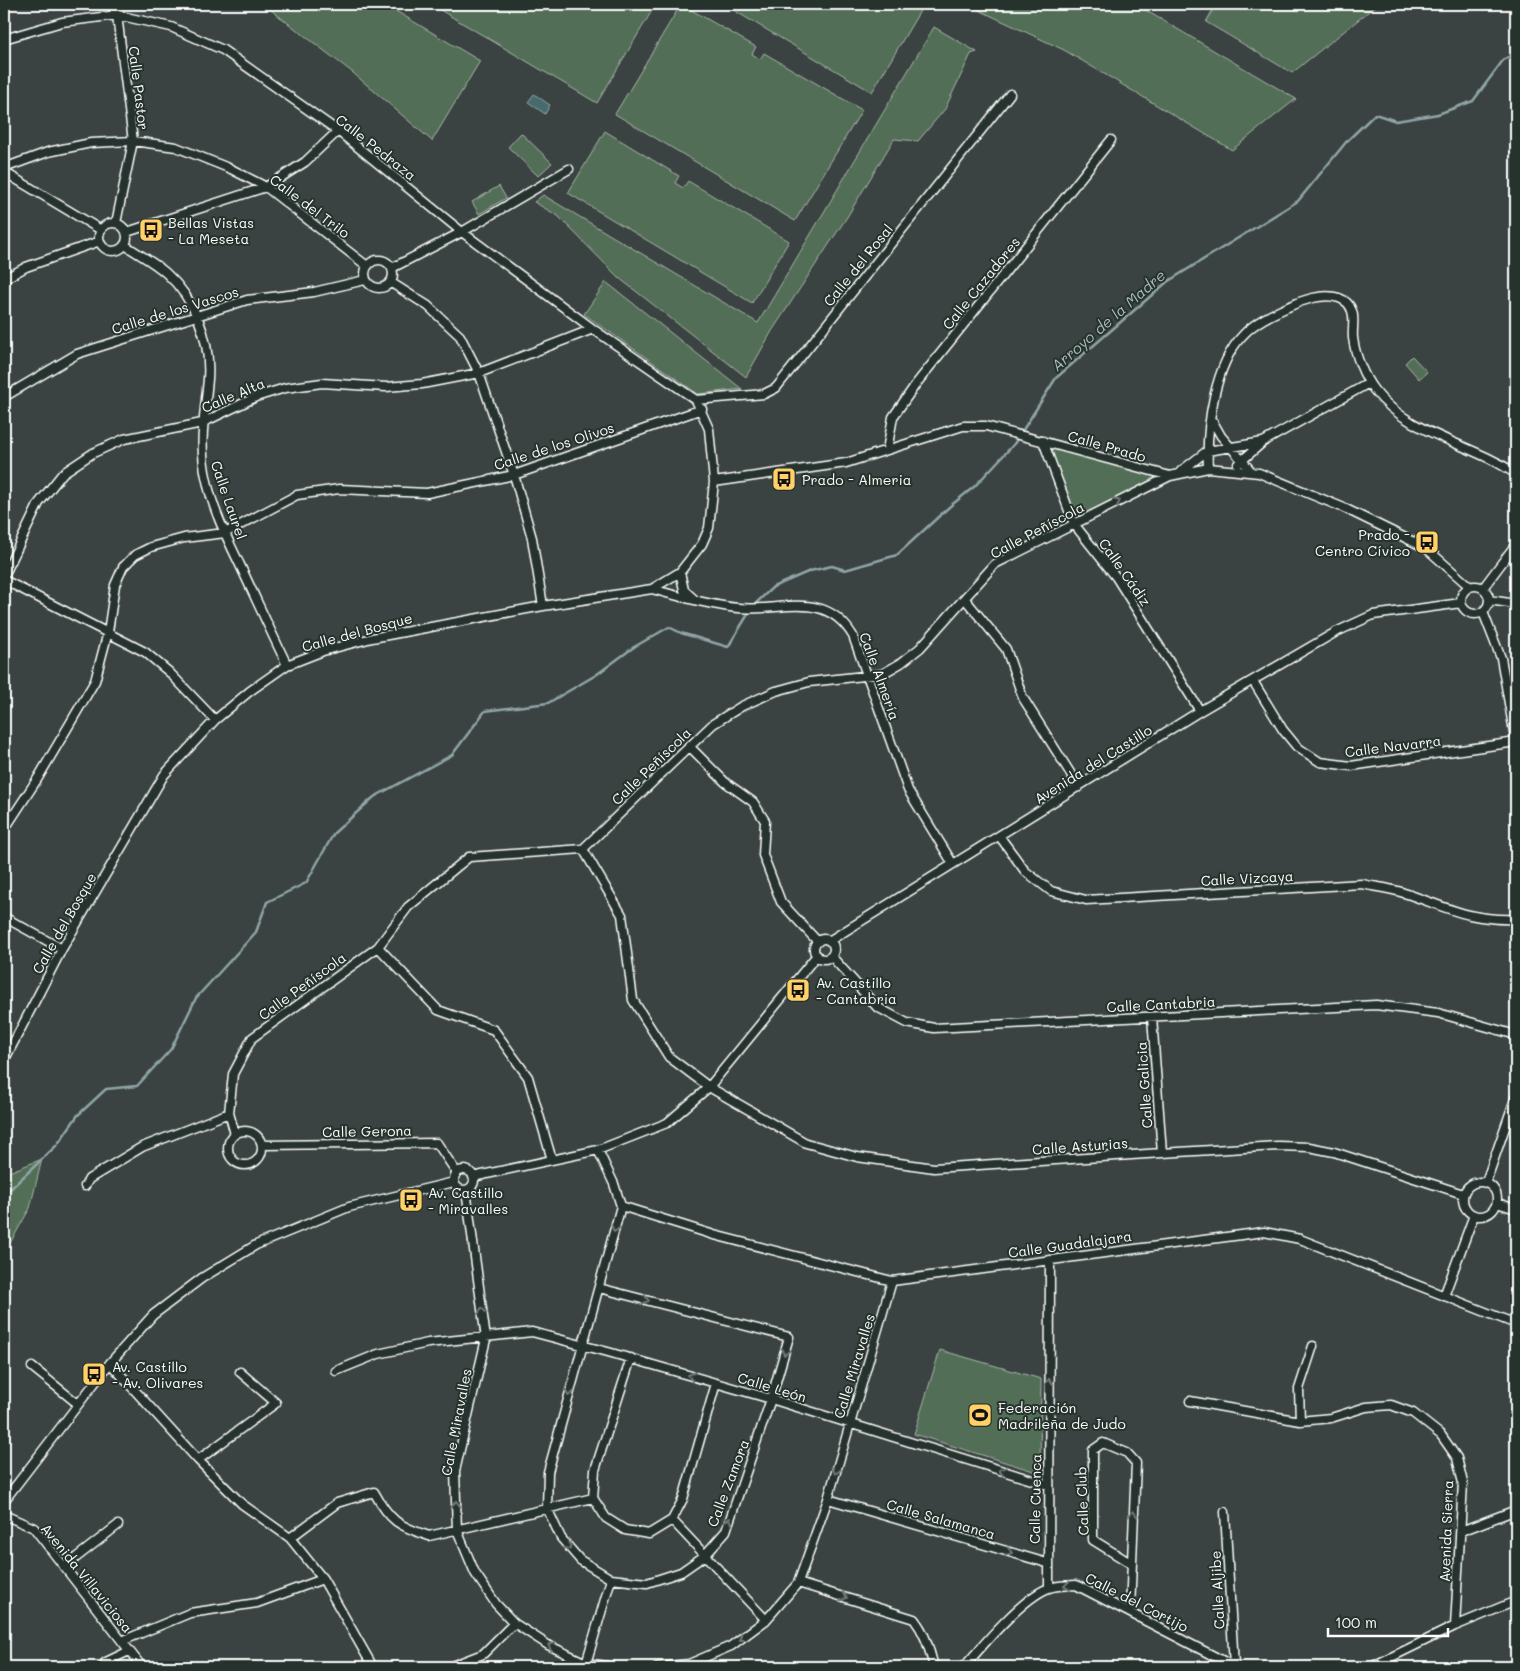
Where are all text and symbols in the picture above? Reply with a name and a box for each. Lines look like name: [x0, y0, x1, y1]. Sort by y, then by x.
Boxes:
street label: Calle Pastor: [124, 45, 154, 131]
street label: Calle Pedraza: [332, 110, 420, 184]
street label: Calle del Trilo: [266, 170, 354, 242]
place label: Bellas Vistas - La Meseta: [168, 213, 254, 248]
bus stop icon: Bellas Vistas - La Meseta: [138, 217, 164, 243]
street label: Calle del Rosal: [819, 220, 897, 310]
street label: Calle Cazadores: [938, 233, 1024, 333]
water label: Arroyo de la Madre: [1047, 265, 1169, 375]
street label: Calle de los Vascos: [109, 282, 241, 338]
street label: Calle Alta: [198, 373, 268, 417]
street label: Calle de los Olivos: [491, 418, 617, 474]
street label: Calle Prado: [1066, 426, 1148, 466]
street label: Calle Laurel: [207, 458, 251, 542]
bus stop icon: Prado - Almeria: [771, 466, 797, 492]
place label: Prado - Almeria: [802, 470, 911, 489]
street label: Calle Peñíscola: [987, 497, 1087, 563]
one-way arrow: [1112, 498, 1121, 508]
place label: Prado - Centro Cívico: [1315, 525, 1410, 560]
bus stop icon: Prado - Centro Cívico: [1414, 529, 1440, 555]
street label: Calle Cádiz: [1095, 534, 1155, 610]
street label: Calle del Bosque: [300, 608, 414, 656]
street label: Calle Almería: [855, 629, 905, 723]
street label: Avenida del Castillo: [1031, 720, 1155, 808]
street label: Calle Peñíscola: [607, 723, 695, 809]
street label: Calle Navarra: [1344, 731, 1442, 761]
street label: Calle Vizcaya: [1200, 866, 1294, 890]
street label: Calle del Bosque: [27, 869, 101, 977]
street label: Calle Peñíscola: [254, 948, 350, 1024]
place label: Av. Castillo - Cantabria: [816, 973, 897, 1008]
bus stop icon: Av. Castillo - Cantabria: [785, 977, 811, 1003]
street label: Calle Cantabria: [1106, 992, 1216, 1016]
street label: Calle Galicia: [1131, 1041, 1157, 1129]
street label: Calle Gerona: [322, 1121, 412, 1141]
street label: Calle Asturias: [1031, 1133, 1129, 1159]
place label: Av. Castillo - Miravalles: [428, 1183, 508, 1218]
bus stop icon: Av. Castillo - Miravalles: [398, 1187, 424, 1213]
one-way arrow: [610, 1224, 621, 1233]
street label: Calle Guadalajara: [1007, 1226, 1133, 1262]
one-way arrow: [642, 1294, 651, 1305]
one-way arrow: [477, 1306, 488, 1314]
street label: Calle Miravalles: [829, 1311, 879, 1421]
one-way arrow: [780, 1347, 790, 1356]
place label: Av. Castillo - Av. Olivares: [112, 1357, 203, 1392]
bus stop icon: Av. Castillo - Av. Olivares: [81, 1361, 107, 1387]
street label: Calle Miravalles: [436, 1367, 476, 1477]
street label: Calle León: [735, 1368, 809, 1406]
one-way arrow: [687, 1371, 695, 1381]
one-way arrow: [1044, 1378, 1054, 1386]
one-way arrow: [564, 1389, 575, 1397]
place label: Federación Madrileña de Judo: [998, 1398, 1126, 1433]
sports icon: Federación Madrileña de Judo: [967, 1402, 993, 1428]
street label: Calle Zamora: [703, 1437, 753, 1529]
street label: Calle Cuenca: [1025, 1454, 1045, 1544]
one-way arrow: [831, 1466, 842, 1475]
one-way arrow: [998, 1466, 1006, 1476]
street label: Calle Club: [1071, 1466, 1093, 1536]
street label: Avenida Sierra: [1435, 1480, 1457, 1582]
street label: Calle Salamanca: [884, 1494, 998, 1544]
one-way arrow: [451, 1500, 462, 1508]
one-way arrow: [1127, 1510, 1138, 1518]
one-way arrow: [723, 1517, 733, 1526]
street label: Avenida Villaviciosa: [37, 1519, 137, 1637]
one-way arrow: [563, 1541, 572, 1550]
one-way arrow: [1004, 1547, 1013, 1557]
street label: Calle Aljibe: [1205, 1550, 1229, 1630]
street label: Calle del Cortijo: [1082, 1568, 1192, 1636]
one-way arrow: [1062, 1580, 1070, 1591]
one-way arrow: [840, 1592, 848, 1602]
scale bar: [1328, 1606, 1448, 1638]
text: 100 m: [1335, 1612, 1377, 1632]
one-way arrow: [739, 1632, 748, 1640]
one-way arrow: [548, 1642, 557, 1652]

